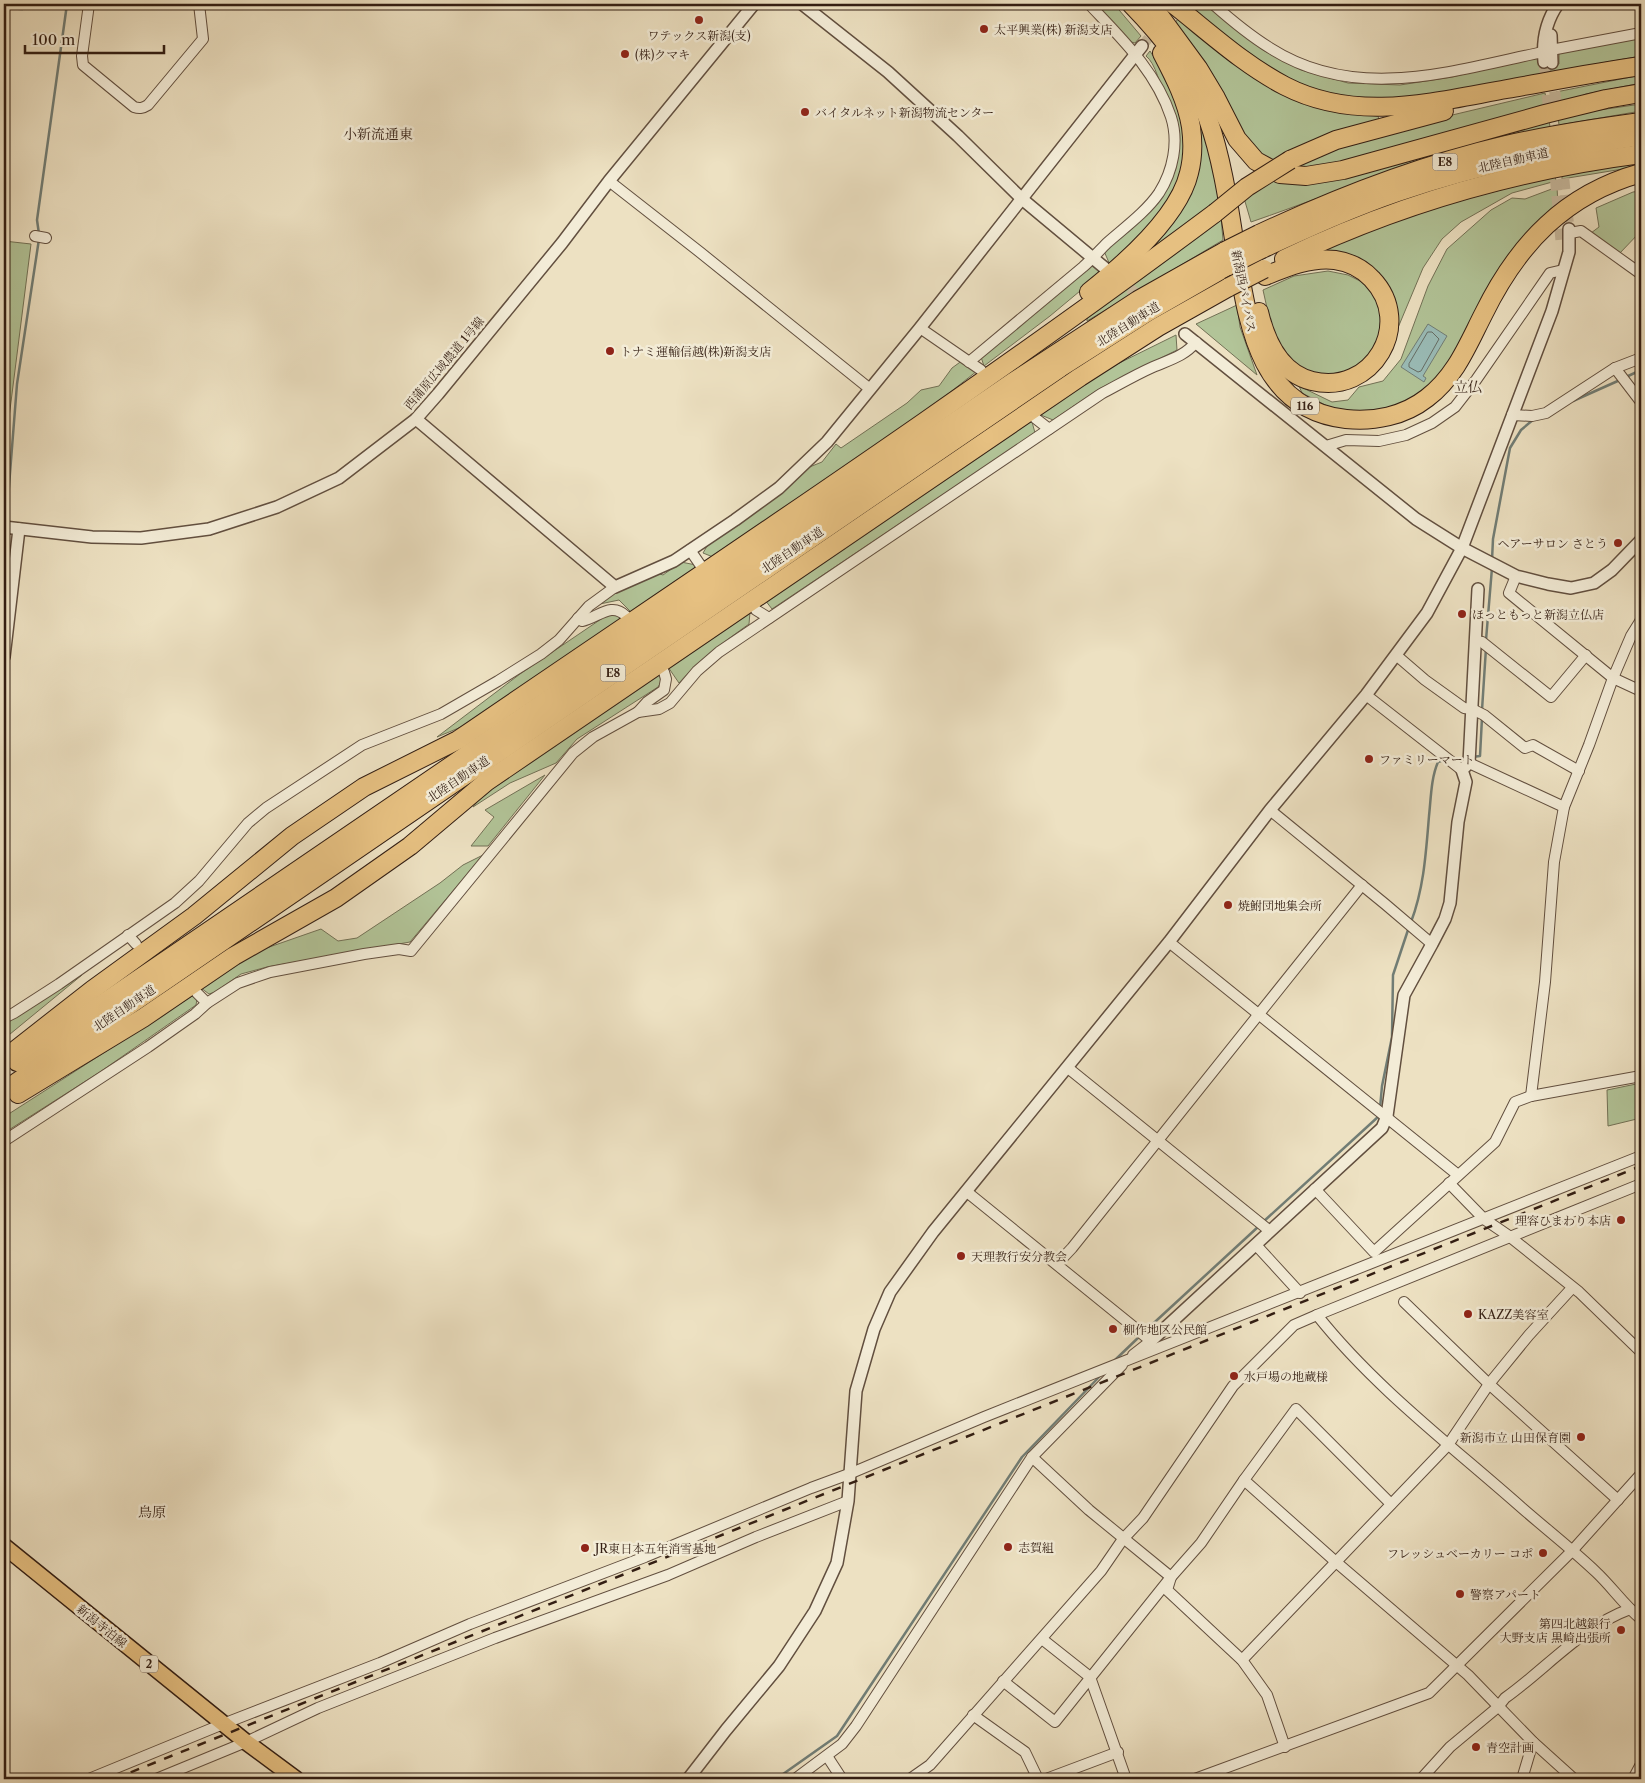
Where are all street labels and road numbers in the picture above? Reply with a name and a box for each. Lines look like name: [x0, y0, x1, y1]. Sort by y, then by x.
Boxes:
street label: 北陸自動車道: [1476, 145, 1550, 175]
road number: E8: [1432, 154, 1458, 170]
street label: 新潟西バイパス: [1229, 248, 1259, 334]
street label: 北陸自動車道: [1093, 299, 1163, 349]
street label: 西蒲原広域農道 1号線: [401, 314, 487, 412]
road number: 116: [1291, 398, 1319, 414]
street label: 北陸自動車道: [758, 524, 826, 576]
road number: E8: [600, 664, 626, 681]
street label: 北陸自動車道: [424, 753, 492, 805]
street label: 北陸自動車道: [90, 982, 158, 1034]
street label: 新潟寺泊線: [74, 1601, 130, 1651]
road number: 2: [140, 1656, 158, 1672]

